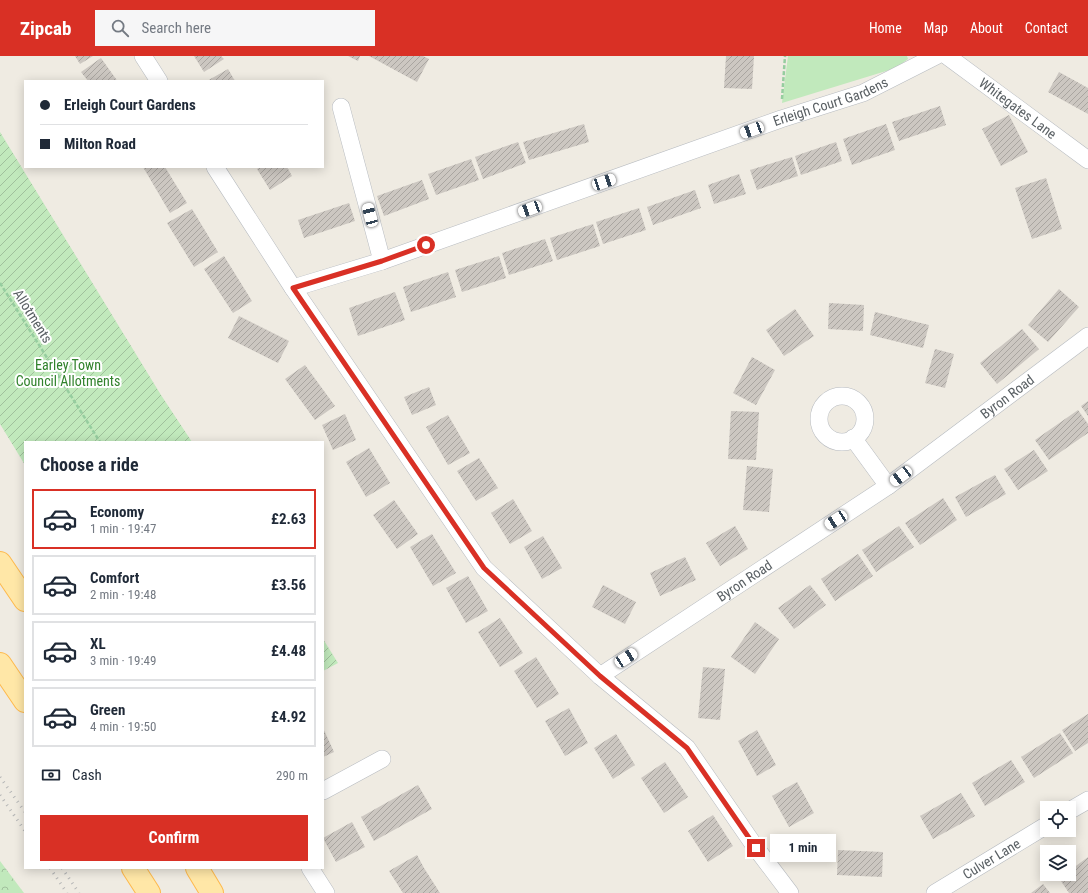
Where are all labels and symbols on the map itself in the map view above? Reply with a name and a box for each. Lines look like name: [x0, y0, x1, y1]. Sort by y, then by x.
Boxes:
street label: Erleigh Court Gardens: [771, 74, 891, 129]
street label: Whitegates Lane: [976, 74, 1060, 142]
car: [739, 120, 765, 140]
car: [591, 172, 617, 192]
car: [517, 199, 543, 219]
car: [361, 202, 379, 228]
route start: [417, 236, 435, 254]
street label: Allotments: [10, 286, 56, 346]
park label: Earley Town Council Allotments: [16, 357, 120, 389]
street label: Byron Road: [977, 371, 1037, 422]
car: [888, 464, 914, 488]
car: [823, 508, 849, 532]
street label: Byron Road: [714, 557, 775, 605]
car: [613, 646, 639, 670]
callout: 1 min: [770, 834, 836, 862]
street label: Culver Lane: [960, 835, 1024, 882]
route end: [747, 839, 765, 857]

